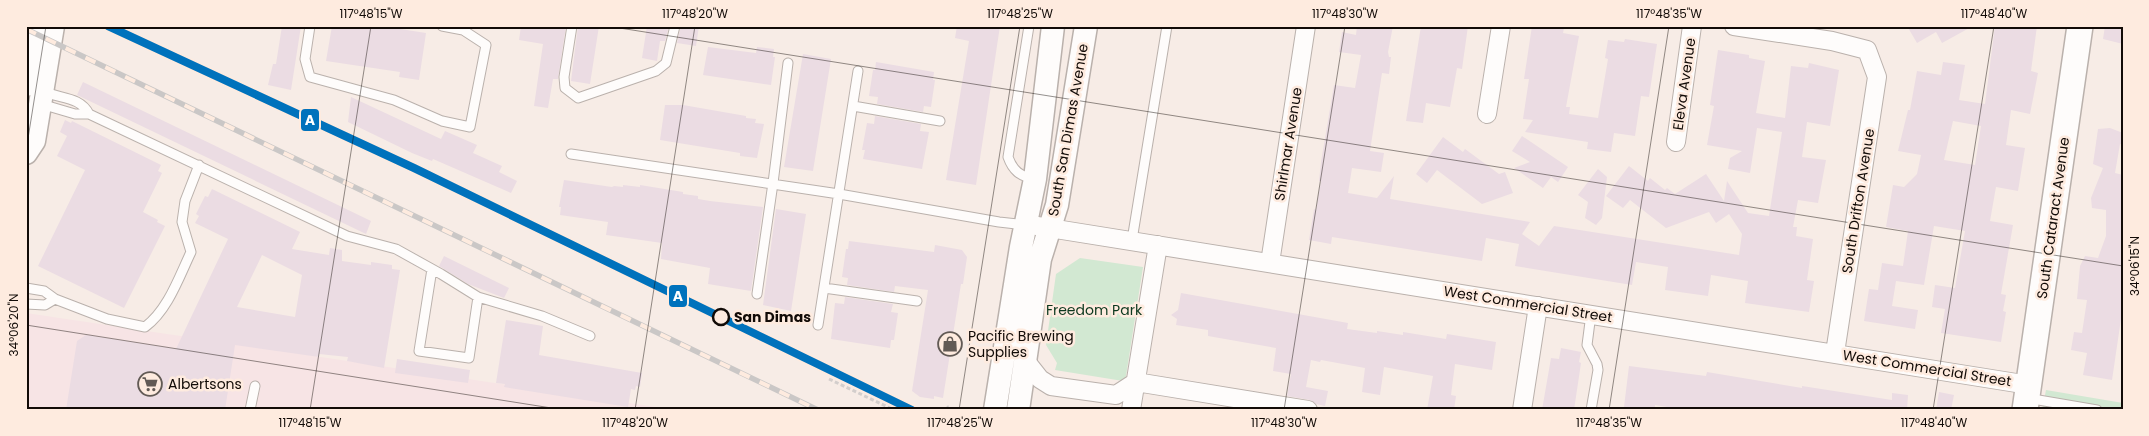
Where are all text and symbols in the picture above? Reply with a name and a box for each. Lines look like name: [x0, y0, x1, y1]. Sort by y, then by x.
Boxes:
text: 117°48'15"W: [340, 5, 403, 22]
text: 117°48'20"W: [662, 5, 728, 22]
text: 117°48'25"W: [987, 5, 1053, 22]
text: 117°48'30"W: [1312, 5, 1378, 22]
text: 117°48'35"W: [1636, 5, 1702, 22]
text: 117°48'40"W: [1961, 5, 2028, 22]
street label: Eleva Avenue: [1668, 36, 1700, 131]
street label: South San Dimas Avenue: [1043, 42, 1093, 218]
street label: Shirlmar Avenue: [1269, 85, 1307, 202]
line badge: A: [300, 108, 320, 132]
text: A: [305, 110, 316, 130]
street label: South Drifton Avenue: [1837, 127, 1879, 275]
street label: South Cataract Avenue: [2032, 135, 2074, 300]
text: 34°06'15"N: [2126, 236, 2143, 296]
street label: West Commercial Street: [1442, 281, 1614, 327]
line badge: A: [668, 284, 688, 308]
text: A: [673, 286, 684, 306]
text: 34°06'20"N: [5, 294, 22, 356]
park label: Freedom Park: [1046, 300, 1143, 320]
place label: San Dimas: [734, 307, 811, 327]
marker: San Dimas: [712, 308, 730, 326]
place label: Pacific Brewing Supplies: [968, 326, 1074, 362]
shop icon: Pacific Brewing Supplies: [937, 331, 963, 357]
street label: West Commercial Street: [1841, 345, 2013, 391]
supermarket icon: Albertsons: [137, 371, 163, 397]
place label: Albertsons: [168, 374, 242, 394]
text: 117°48'15"W: [279, 414, 342, 431]
text: 117°48'20"W: [602, 414, 668, 431]
text: 117°48'25"W: [927, 414, 993, 431]
text: 117°48'30"W: [1251, 414, 1317, 431]
text: 117°48'35"W: [1576, 414, 1642, 431]
text: 117°48'40"W: [1901, 414, 1968, 431]

